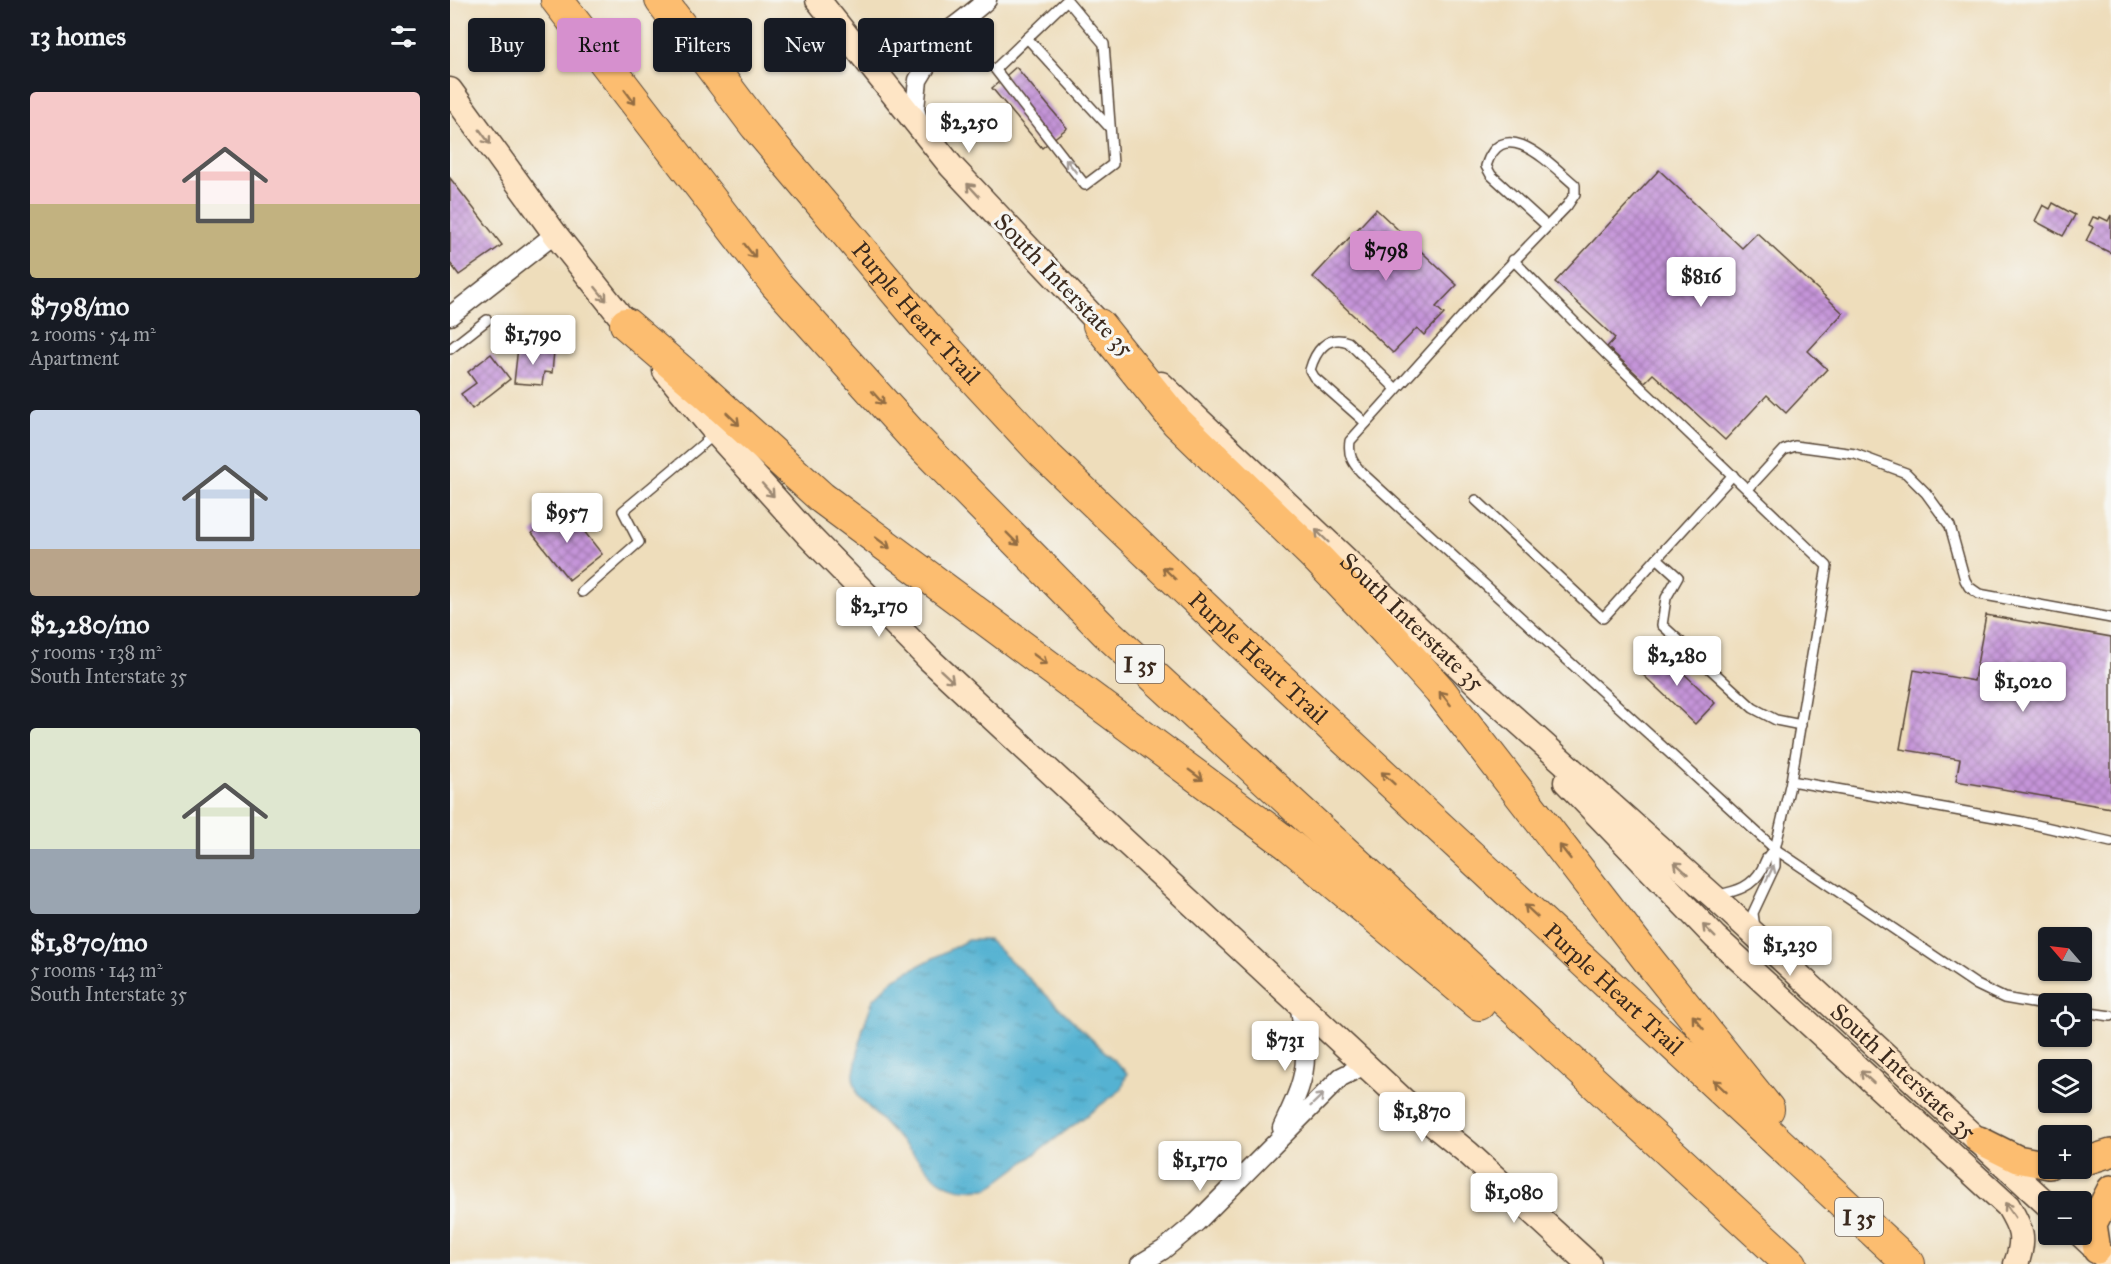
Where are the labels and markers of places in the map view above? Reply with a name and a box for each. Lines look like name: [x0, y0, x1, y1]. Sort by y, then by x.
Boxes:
pin: $2,250: [920, 103, 1018, 154]
pin: $798: [1350, 231, 1422, 282]
pin: $816: [1665, 257, 1737, 308]
pin: $1,790: [484, 315, 582, 366]
pin: $957: [531, 493, 603, 544]
pin: $2,170: [830, 587, 928, 638]
pin: $2,280: [1628, 636, 1726, 687]
pin: $1,020: [1974, 662, 2072, 713]
pin: $1,230: [1741, 926, 1839, 977]
pin: $731: [1249, 1021, 1321, 1072]
pin: $1,870: [1373, 1092, 1471, 1143]
pin: $1,170: [1151, 1141, 1249, 1192]
pin: $1,080: [1465, 1173, 1563, 1224]

